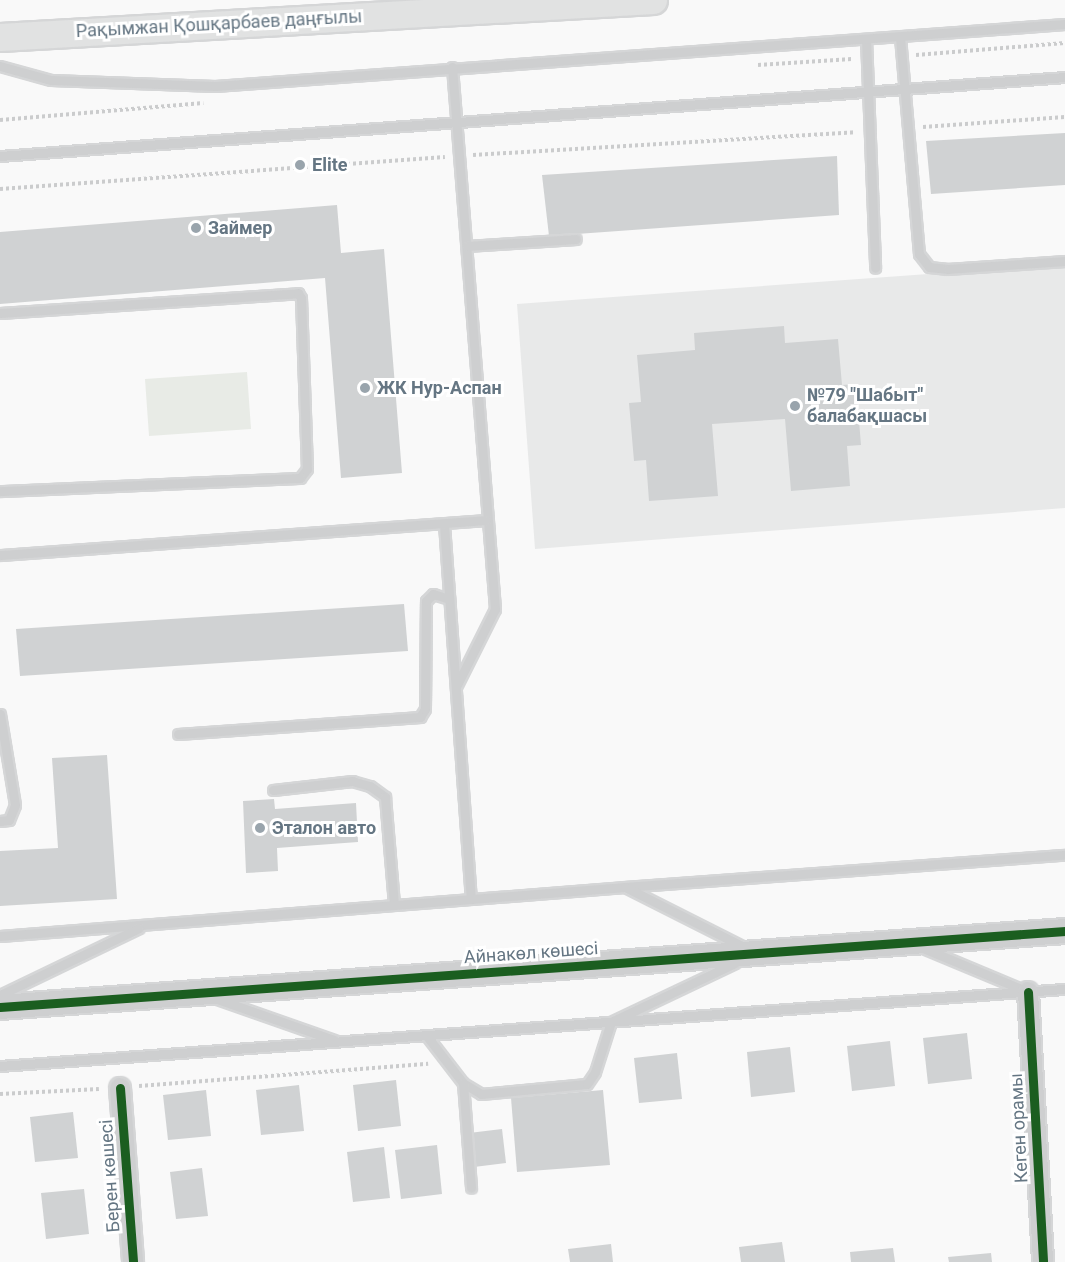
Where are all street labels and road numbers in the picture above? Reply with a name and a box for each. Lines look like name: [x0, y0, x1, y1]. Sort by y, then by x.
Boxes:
street label: Рақымжан Қошқарбаев даңғылы: [75, 6, 363, 42]
street label: Айнакөл көшесі: [463, 938, 599, 968]
street label: Кеген орамы: [1005, 1072, 1033, 1184]
street label: Берен көшесі: [95, 1119, 125, 1233]

